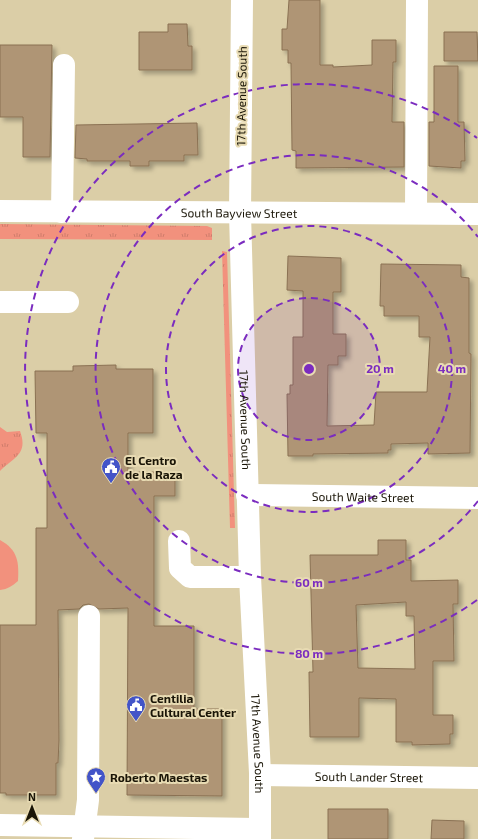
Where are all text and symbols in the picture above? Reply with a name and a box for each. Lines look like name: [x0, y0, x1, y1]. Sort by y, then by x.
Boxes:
street label: 17th Avenue South: [233, 46, 249, 146]
street label: South Bayview Street: [181, 205, 298, 220]
text: 20 m: [366, 361, 394, 375]
text: 40 m: [438, 361, 466, 375]
centre of rings: [302, 362, 316, 376]
street label: 17th Avenue South: [237, 370, 254, 470]
place label: El Centro de la Raza: [125, 453, 183, 481]
public building icon: El Centro de la Raza: [100, 456, 122, 484]
street label: South Waite Street: [312, 489, 415, 504]
text: 60 m: [295, 575, 323, 589]
text: 80 m: [295, 646, 323, 660]
place label: Centilia Cultural Center: [150, 691, 236, 719]
street label: 17th Avenue South: [249, 693, 267, 794]
public building icon: Centilia Cultural Center: [125, 694, 147, 722]
place icon: Roberto Maestas: [85, 766, 107, 794]
street label: South Lander Street: [315, 769, 424, 784]
place label: Roberto Maestas: [110, 770, 207, 784]
north arrow: [12, 787, 52, 827]
text: N: [28, 790, 36, 803]

